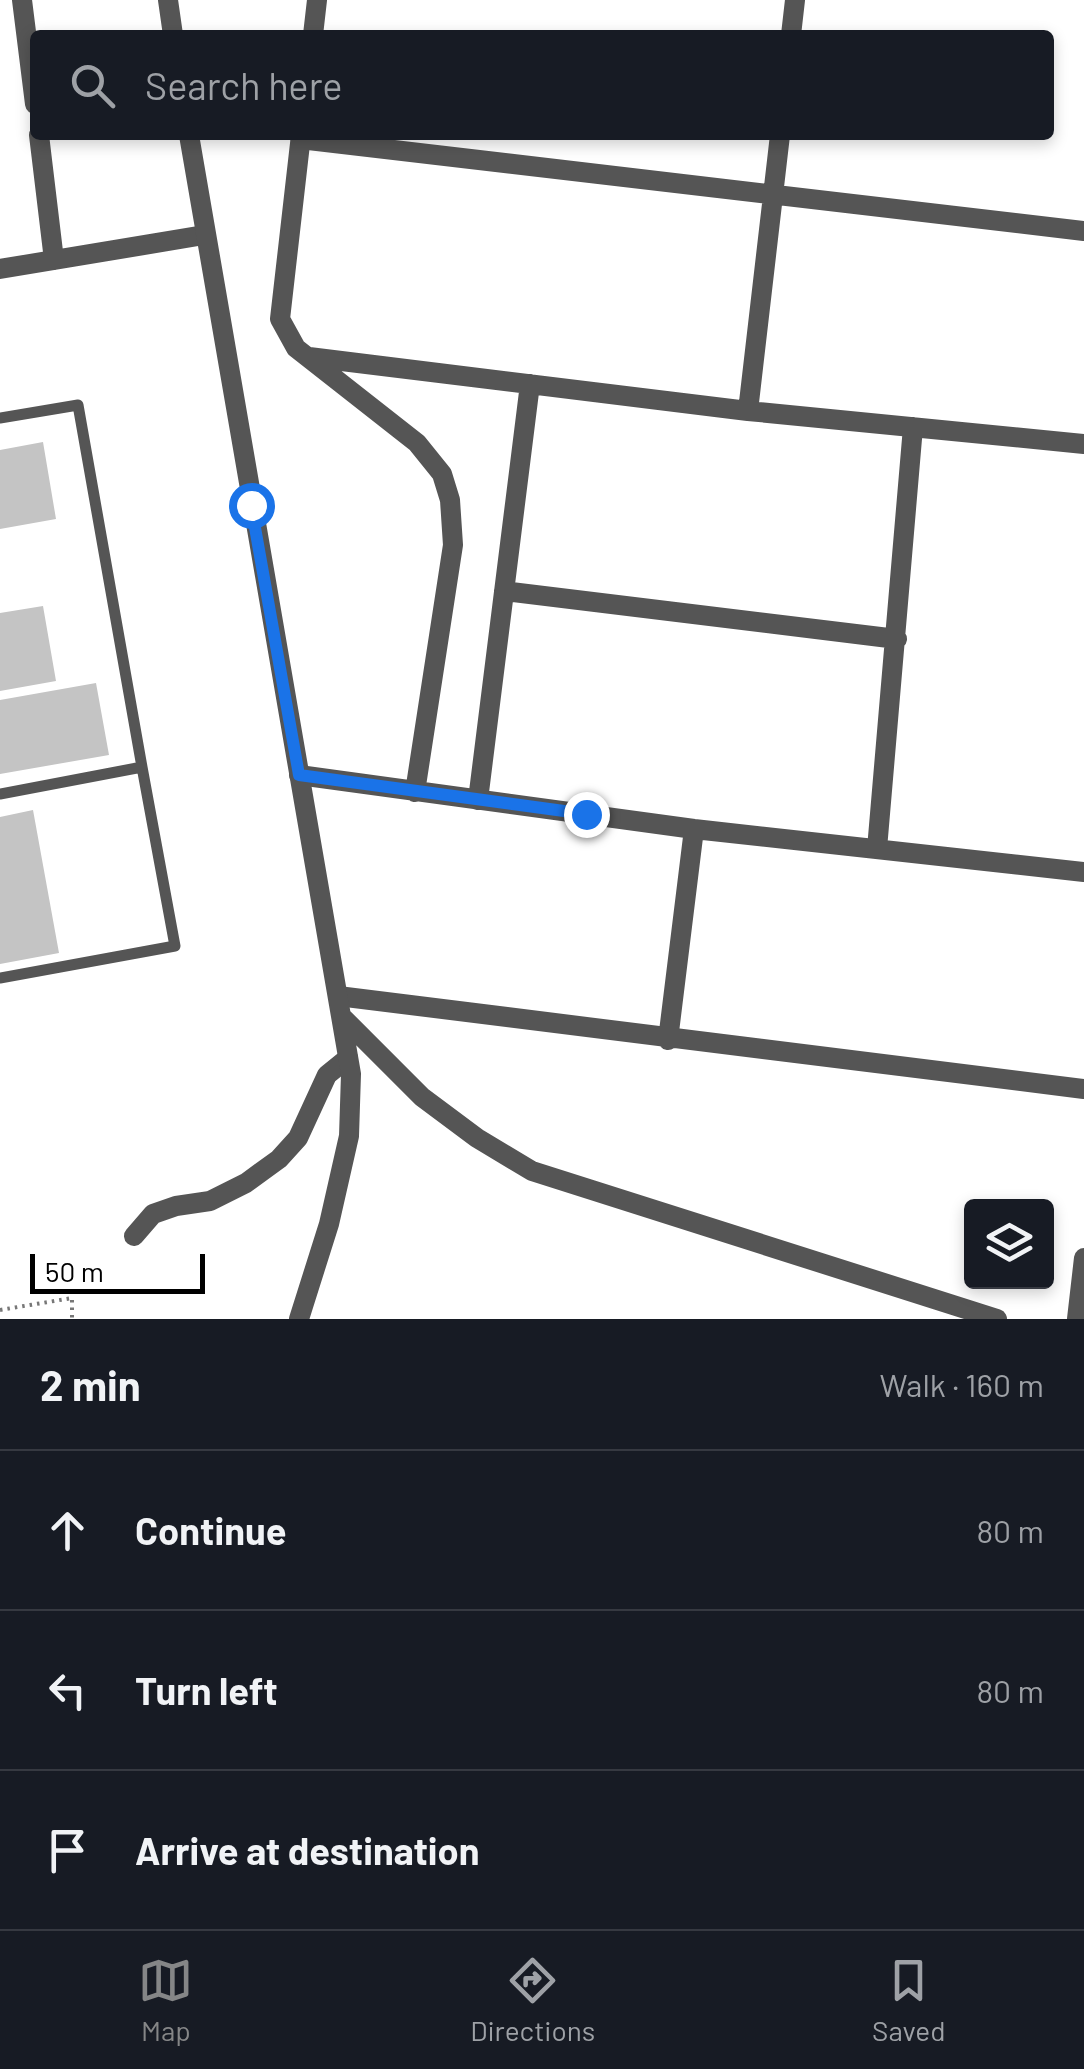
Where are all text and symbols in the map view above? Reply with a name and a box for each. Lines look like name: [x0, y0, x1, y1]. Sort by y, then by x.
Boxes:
search box: [30, 30, 1054, 140]
icon: search: [65, 58, 120, 113]
text: Search here: [145, 62, 343, 108]
route start: [229, 483, 275, 529]
route end: [564, 792, 610, 838]
map controls: [964, 1199, 1054, 1289]
button: layers: [964, 1199, 1054, 1289]
scale bar: [30, 1249, 205, 1294]
text: 50 m: [45, 1254, 104, 1288]
text: 2 min: [40, 1359, 141, 1409]
text: Walk · 160 m: [880, 1365, 1044, 1403]
icon: ahead: [40, 1503, 95, 1558]
text: Continue: [135, 1507, 286, 1553]
text: 80 m: [976, 1511, 1044, 1549]
icon: left: [40, 1663, 95, 1718]
text: Turn left: [135, 1667, 278, 1713]
text: 80 m: [976, 1671, 1044, 1709]
icon: arrive: [40, 1823, 95, 1878]
text: Arrive at destination: [135, 1827, 480, 1873]
tab: Map: [138, 1953, 193, 2047]
tab: Directions: [470, 1953, 595, 2047]
tab: Saved: [872, 1953, 946, 2047]

